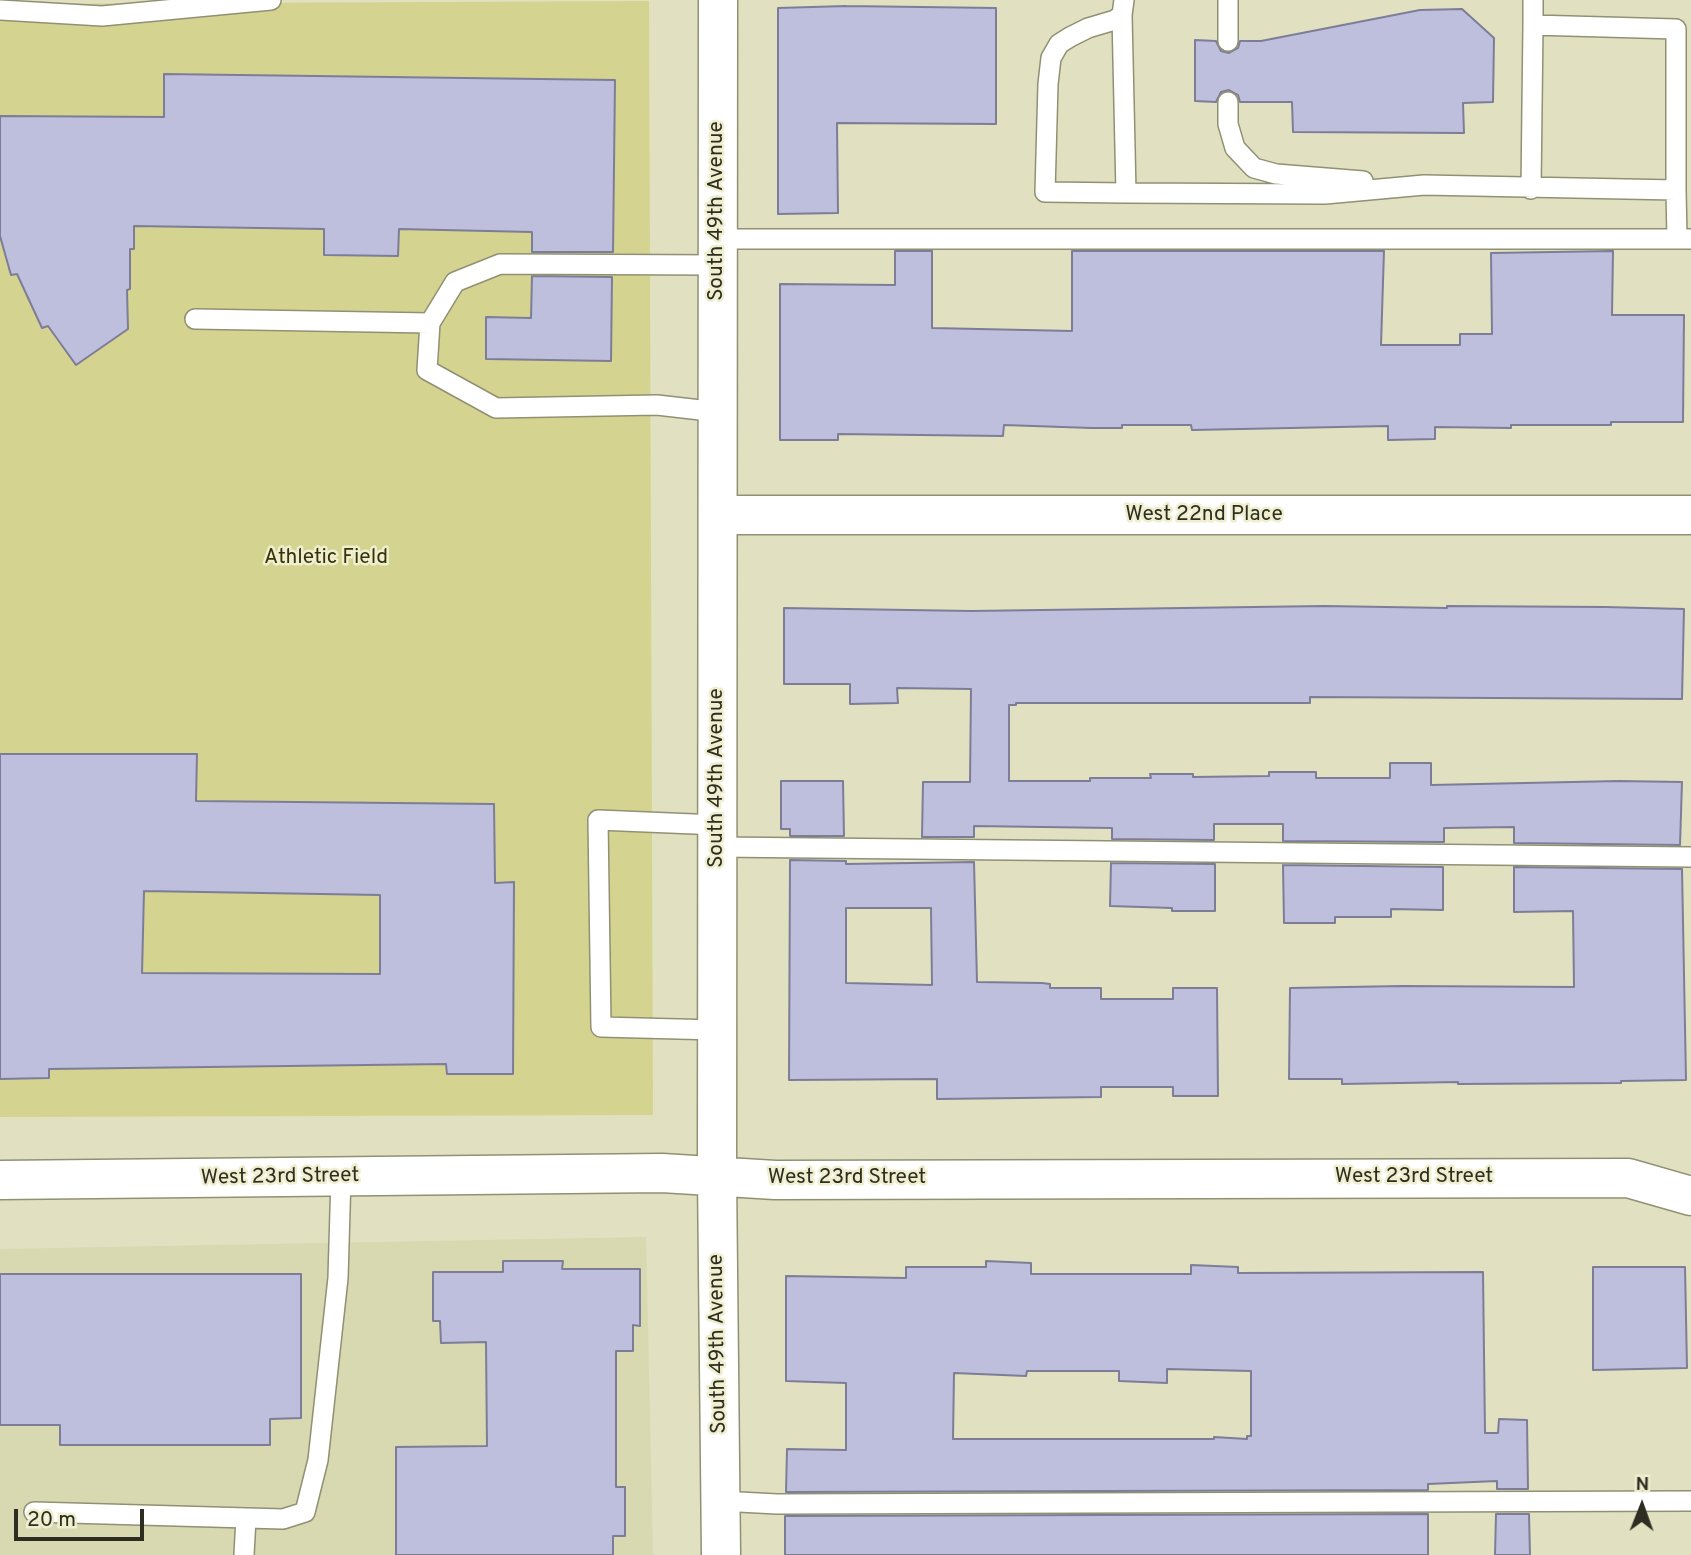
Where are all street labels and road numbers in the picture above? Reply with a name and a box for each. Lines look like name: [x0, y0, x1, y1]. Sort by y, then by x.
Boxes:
street label: South 49th Avenue: [705, 121, 731, 301]
street label: West 22nd Place: [1125, 503, 1283, 529]
street label: South 49th Avenue: [705, 688, 731, 868]
street label: West 23rd Street: [201, 1164, 359, 1192]
street label: West 23rd Street: [1335, 1165, 1493, 1191]
street label: West 23rd Street: [768, 1166, 926, 1192]
street label: South 49th Avenue: [705, 1254, 733, 1434]

